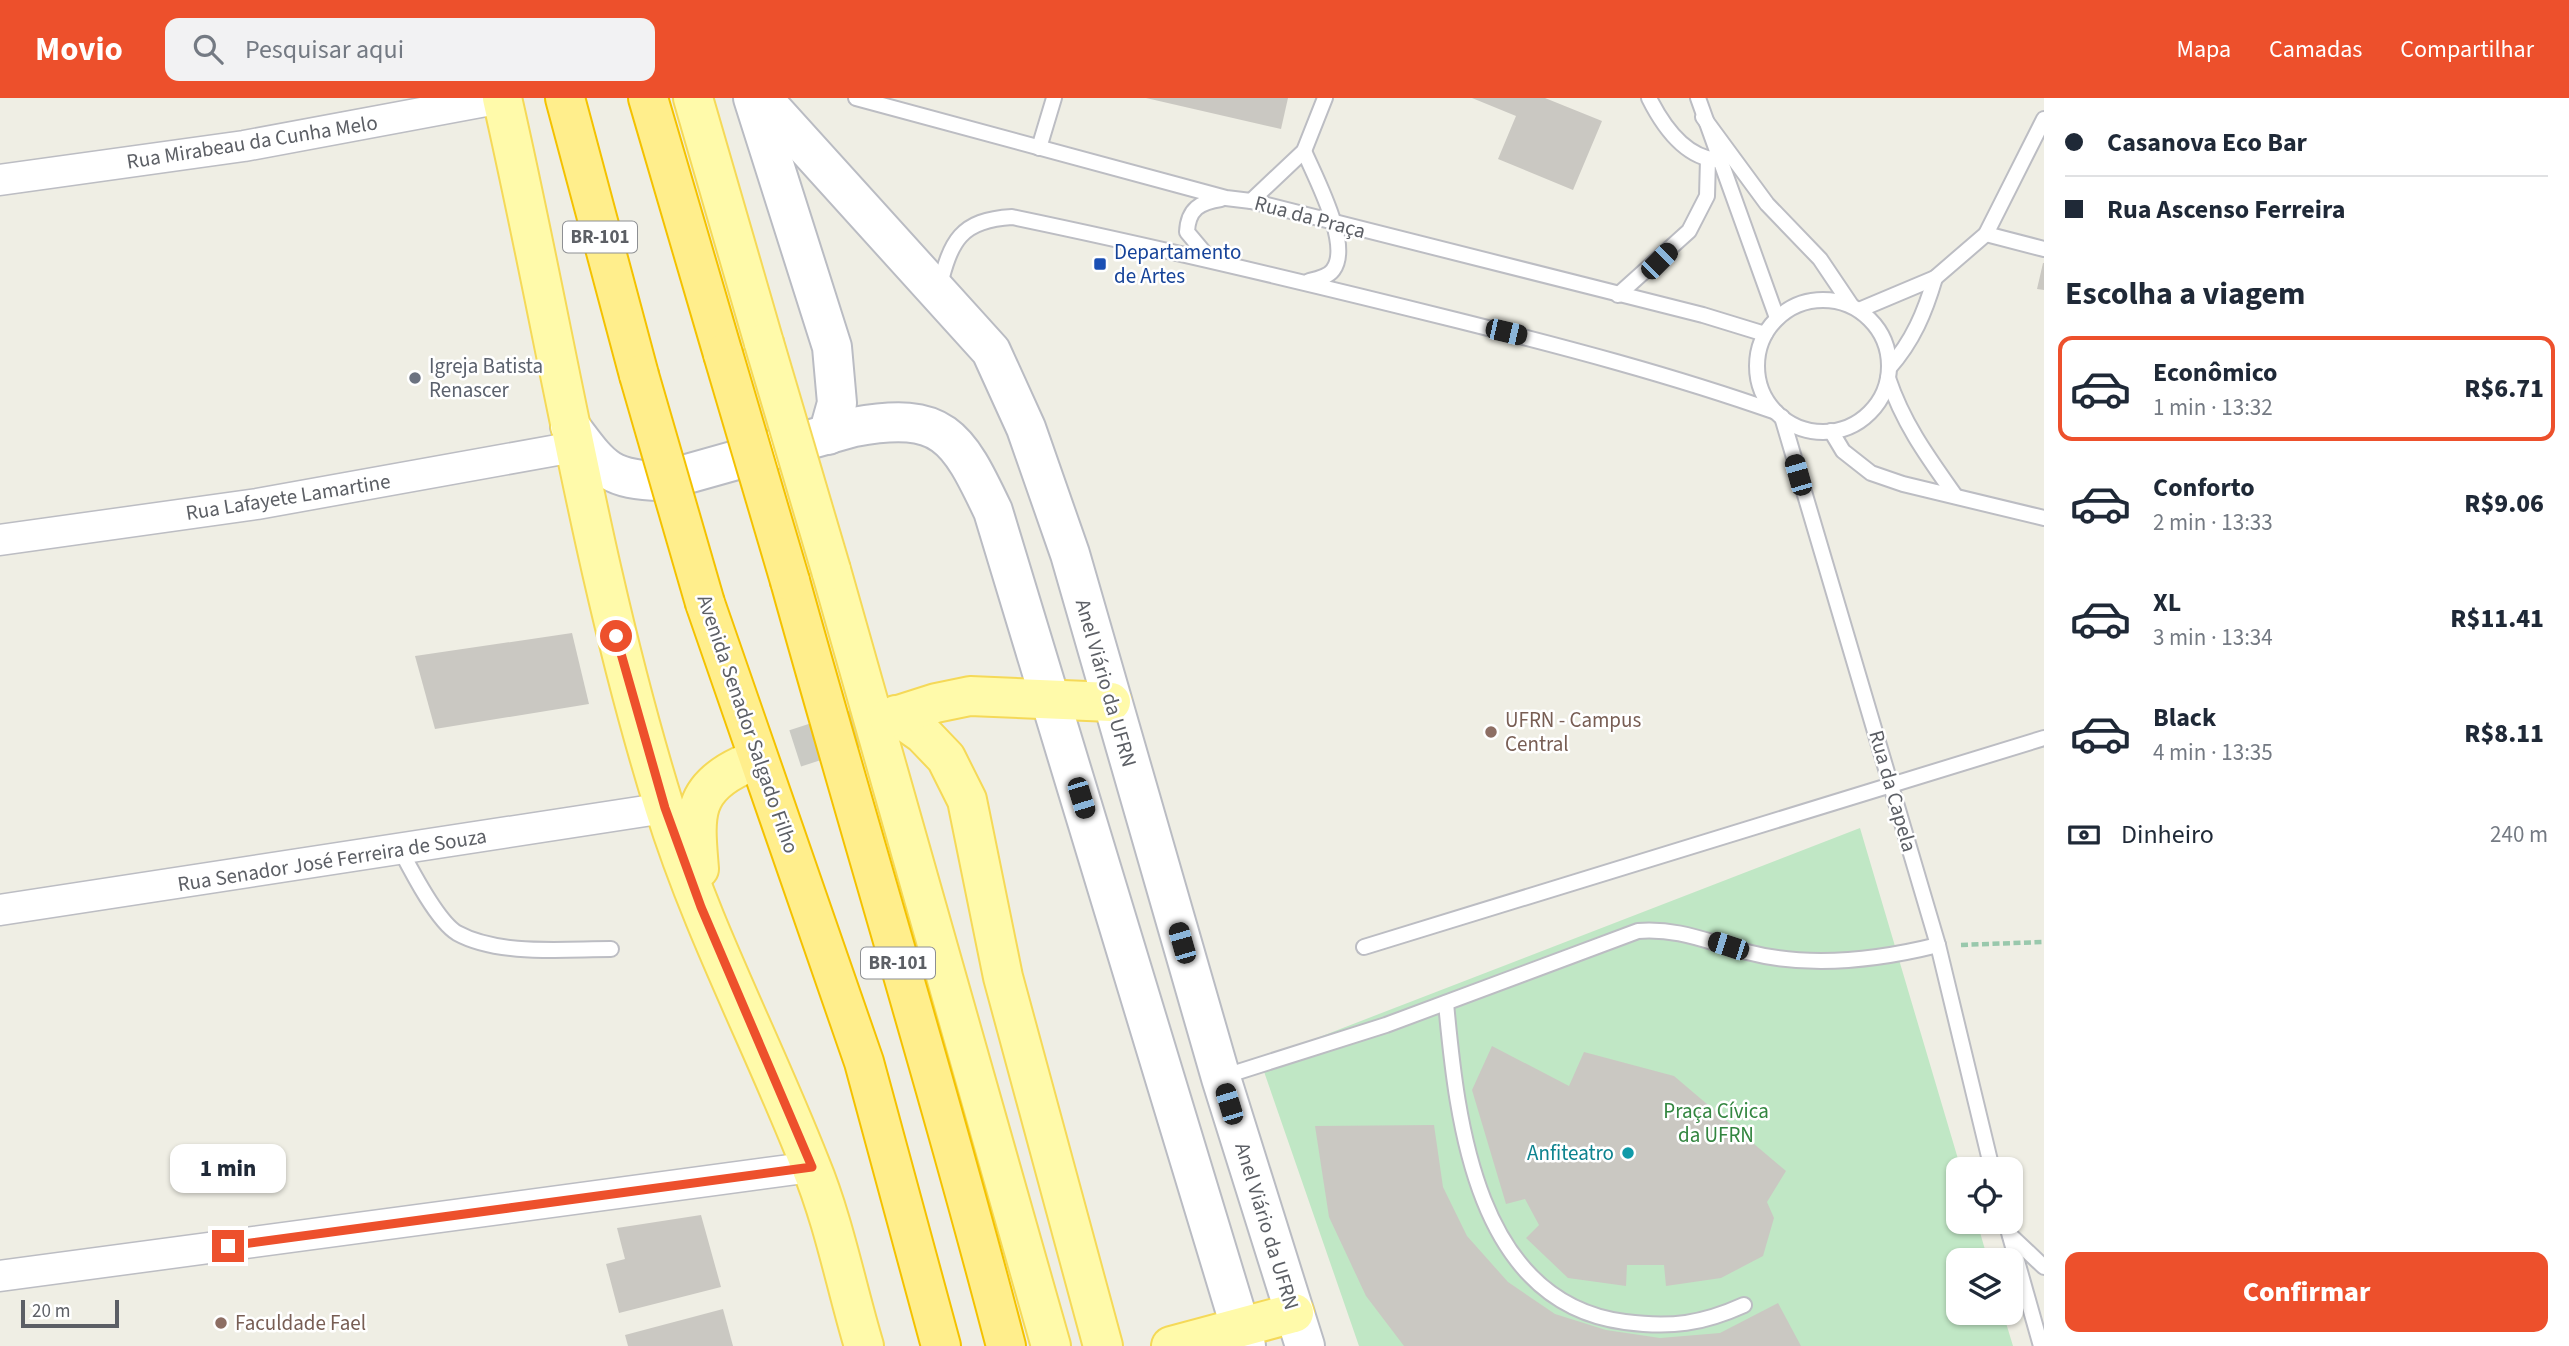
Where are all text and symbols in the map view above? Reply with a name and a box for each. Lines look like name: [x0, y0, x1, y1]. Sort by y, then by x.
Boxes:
search box: [165, 18, 655, 81]
text: Movio: [35, 26, 123, 73]
icon: search: [189, 30, 227, 68]
text: Pesquisar aqui: [245, 31, 404, 68]
text: Mapa: [2176, 32, 2231, 67]
text: Camadas: [2269, 32, 2362, 67]
text: Compartilhar: [2400, 32, 2534, 67]
street label: Rua Mirabeau da Cunha Melo: [124, 107, 380, 177]
text: Casanova Eco Bar: [2107, 124, 2307, 161]
street label: Rua da Praça: [1251, 188, 1369, 246]
text: Rua Ascenso Ferreira: [2107, 191, 2345, 228]
road number: BR-101: [563, 222, 637, 252]
place label: Departamento de Artes: [1114, 237, 1241, 291]
car: [1637, 239, 1682, 283]
marker: Departamento de Artes: [1092, 256, 1108, 272]
text: Escolha a viagem: [2065, 271, 2305, 317]
car: [1484, 317, 1529, 347]
place label: Igreja Batista Renascer: [429, 351, 543, 405]
text: Econômico: [2153, 354, 2278, 391]
icon: car: [2069, 357, 2132, 420]
marker: Igreja Batista Renascer: [407, 370, 423, 386]
text: R$6.71: [2464, 370, 2544, 407]
text: 1 min · 13:32: [2153, 391, 2273, 424]
car: [1783, 452, 1814, 498]
street label: Rua Lafayete Lamartine: [184, 466, 392, 528]
text: Conforto: [2153, 469, 2255, 506]
icon: car: [2069, 472, 2132, 535]
text: R$9.06: [2464, 485, 2544, 522]
text: 2 min · 13:33: [2153, 506, 2273, 539]
text: XL: [2153, 584, 2181, 621]
icon: car: [2069, 587, 2132, 650]
street label: Avenida Senador Salgado Filho: [690, 591, 806, 857]
street label: Anel Viário da UFRN: [1068, 596, 1144, 770]
text: R$11.41: [2450, 600, 2544, 637]
route start: [600, 620, 632, 652]
text: 3 min · 13:34: [2153, 621, 2273, 654]
text: Black: [2153, 699, 2216, 736]
icon: car: [2069, 702, 2132, 765]
place label: UFRN - Campus Central: [1505, 705, 1641, 759]
text: R$8.11: [2464, 715, 2544, 752]
marker: UFRN - Campus Central: [1483, 724, 1499, 740]
street label: Rua da Capela: [1861, 727, 1925, 855]
text: 4 min · 13:35: [2153, 736, 2273, 769]
car: [1065, 775, 1098, 821]
icon: cash: [2065, 816, 2103, 854]
text: Dinheiro: [2121, 816, 2214, 853]
text: 240 m: [2490, 818, 2548, 851]
street label: Rua Senador José Ferreira de Souza: [175, 821, 489, 899]
car: [1167, 920, 1198, 966]
car: [1705, 930, 1752, 962]
road number: BR-101: [861, 948, 935, 978]
car: [1213, 1081, 1246, 1127]
park label: Praça Cívica da UFRN: [1663, 1096, 1769, 1150]
place label: Anfiteatro: [1527, 1138, 1614, 1168]
street label: Anel Viário da UFRN: [1227, 1139, 1307, 1313]
callout: 1 min: [170, 1144, 286, 1194]
marker: Anfiteatro: [1620, 1145, 1636, 1161]
text: 1 min: [200, 1152, 256, 1185]
map controls: [1946, 1157, 2023, 1325]
button: locate: [1946, 1157, 2023, 1234]
route end: [212, 1230, 244, 1262]
button: layers: [1946, 1248, 2023, 1325]
button: Confirmar: [2065, 1252, 2548, 1332]
scale bar: [21, 1297, 119, 1329]
text: 20 m: [32, 1298, 70, 1325]
place label: Faculdade Fael: [235, 1308, 366, 1338]
marker: Faculdade Fael: [213, 1315, 229, 1331]

